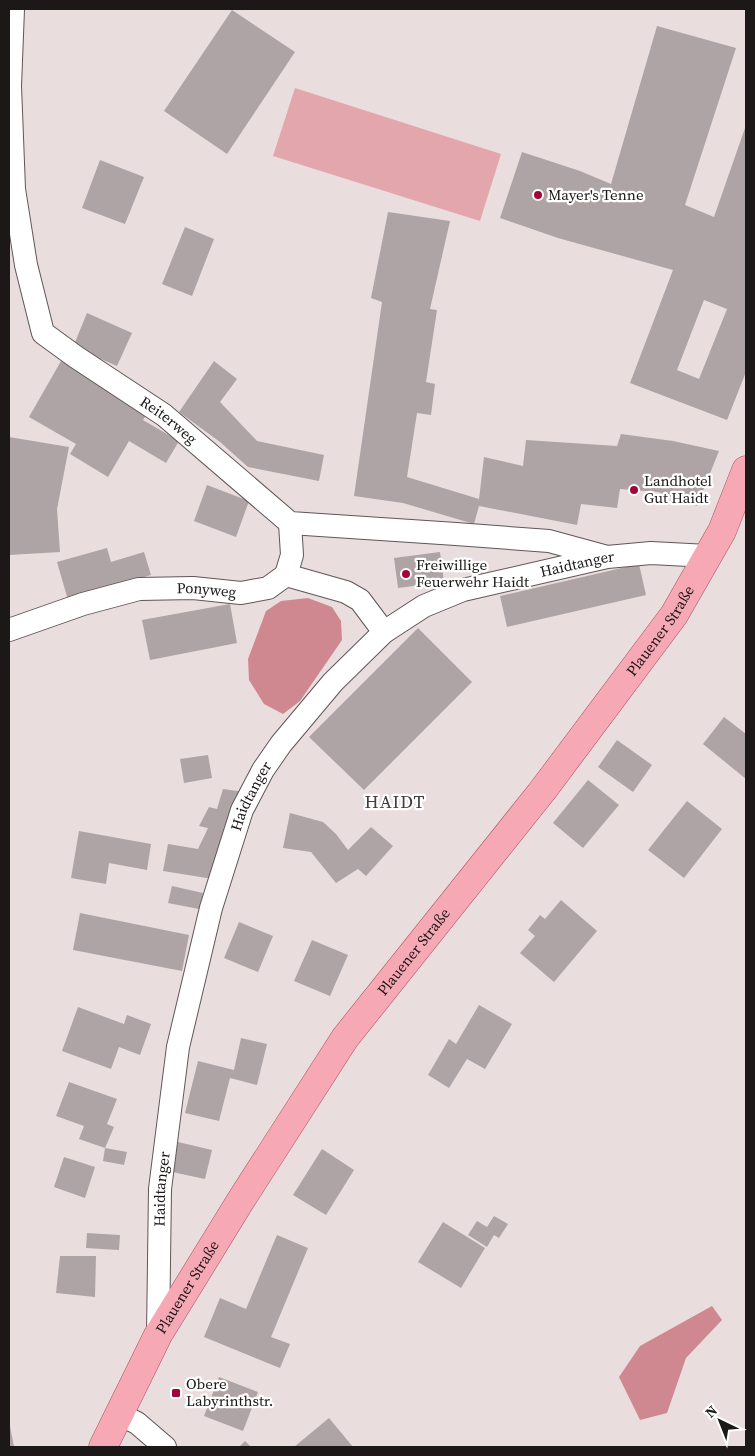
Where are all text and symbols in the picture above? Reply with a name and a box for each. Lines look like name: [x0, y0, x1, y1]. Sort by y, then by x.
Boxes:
place label: Mayer's Tenne: [548, 184, 644, 205]
marker: Mayer's Tenne: [532, 189, 544, 201]
street label: Reiterweg: [136, 391, 202, 449]
place label: Landhotel Gut Haidt: [644, 470, 713, 508]
marker: Landhotel Gut Haidt: [628, 484, 640, 496]
street label: Haidtanger: [538, 545, 616, 582]
place label: Freiwillige Feuerwehr Haidt: [416, 554, 529, 592]
marker: Freiwillige Feuerwehr Haidt: [400, 568, 412, 580]
street label: Ponyweg: [176, 577, 238, 602]
street label: Plauener Straße: [621, 581, 699, 680]
street label: Haidtanger: [225, 756, 277, 833]
district label: HAIDT: [365, 789, 425, 814]
street label: Plauener Straße: [372, 903, 455, 1000]
street label: Haidtanger: [148, 1150, 175, 1227]
street label: Plauener Straße: [150, 1236, 224, 1338]
place label: Obere Labyrinthstr.: [186, 1373, 273, 1411]
marker: Obere Labyrinthstr.: [170, 1387, 182, 1399]
north arrow: [695, 1396, 745, 1446]
text: N: [701, 1401, 722, 1422]

